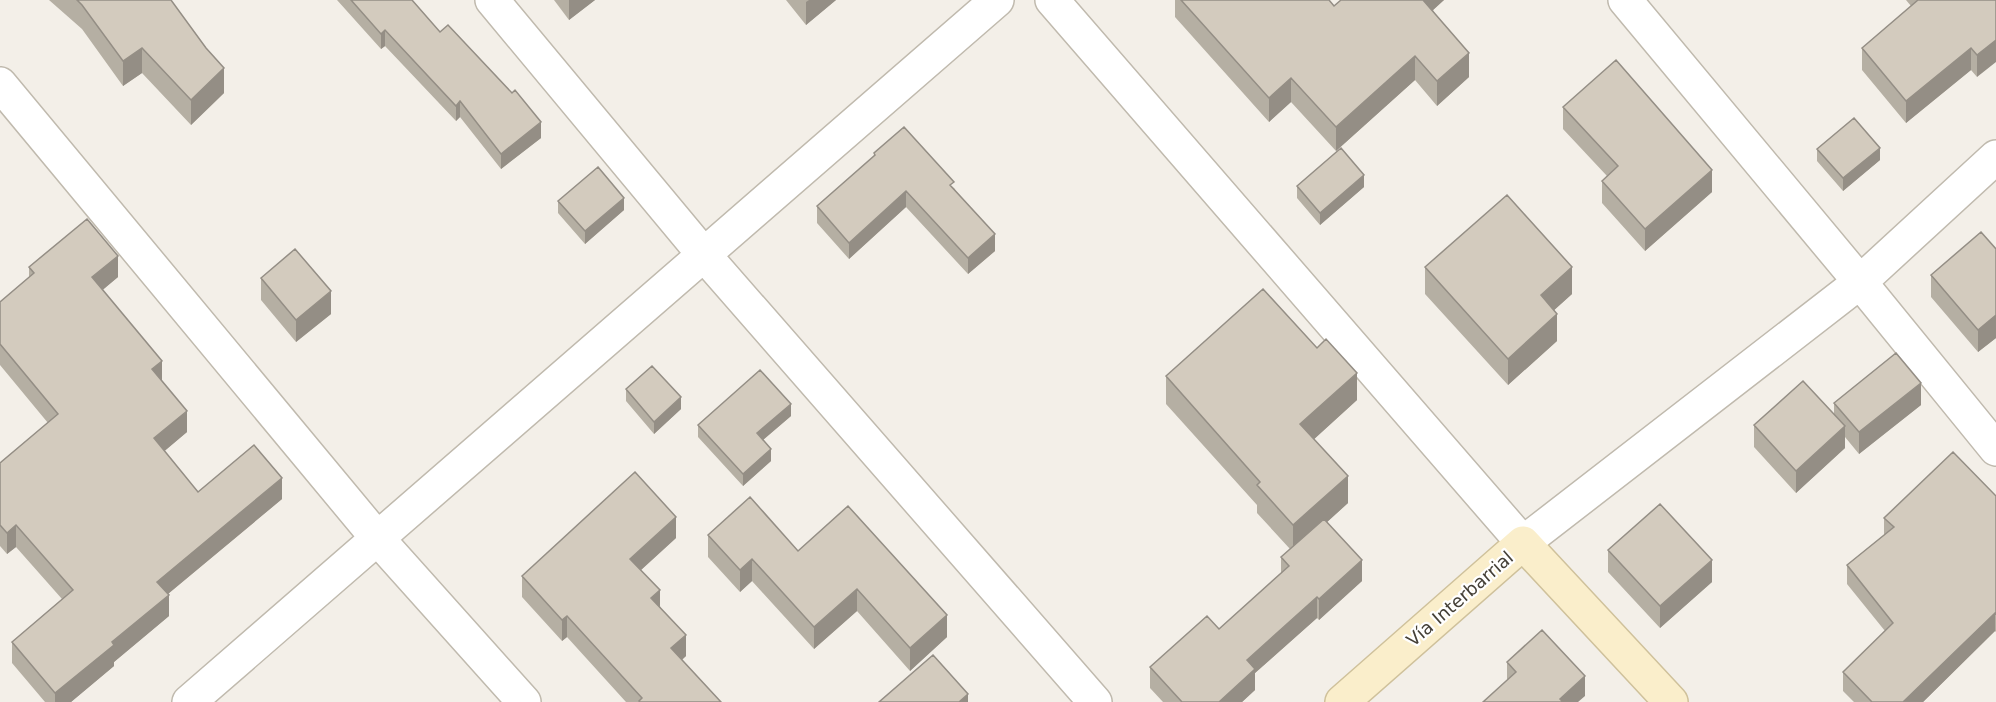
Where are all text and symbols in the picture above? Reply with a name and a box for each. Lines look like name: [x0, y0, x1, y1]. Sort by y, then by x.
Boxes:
street label: Vía Interbarrial: [1402, 547, 1517, 651]

